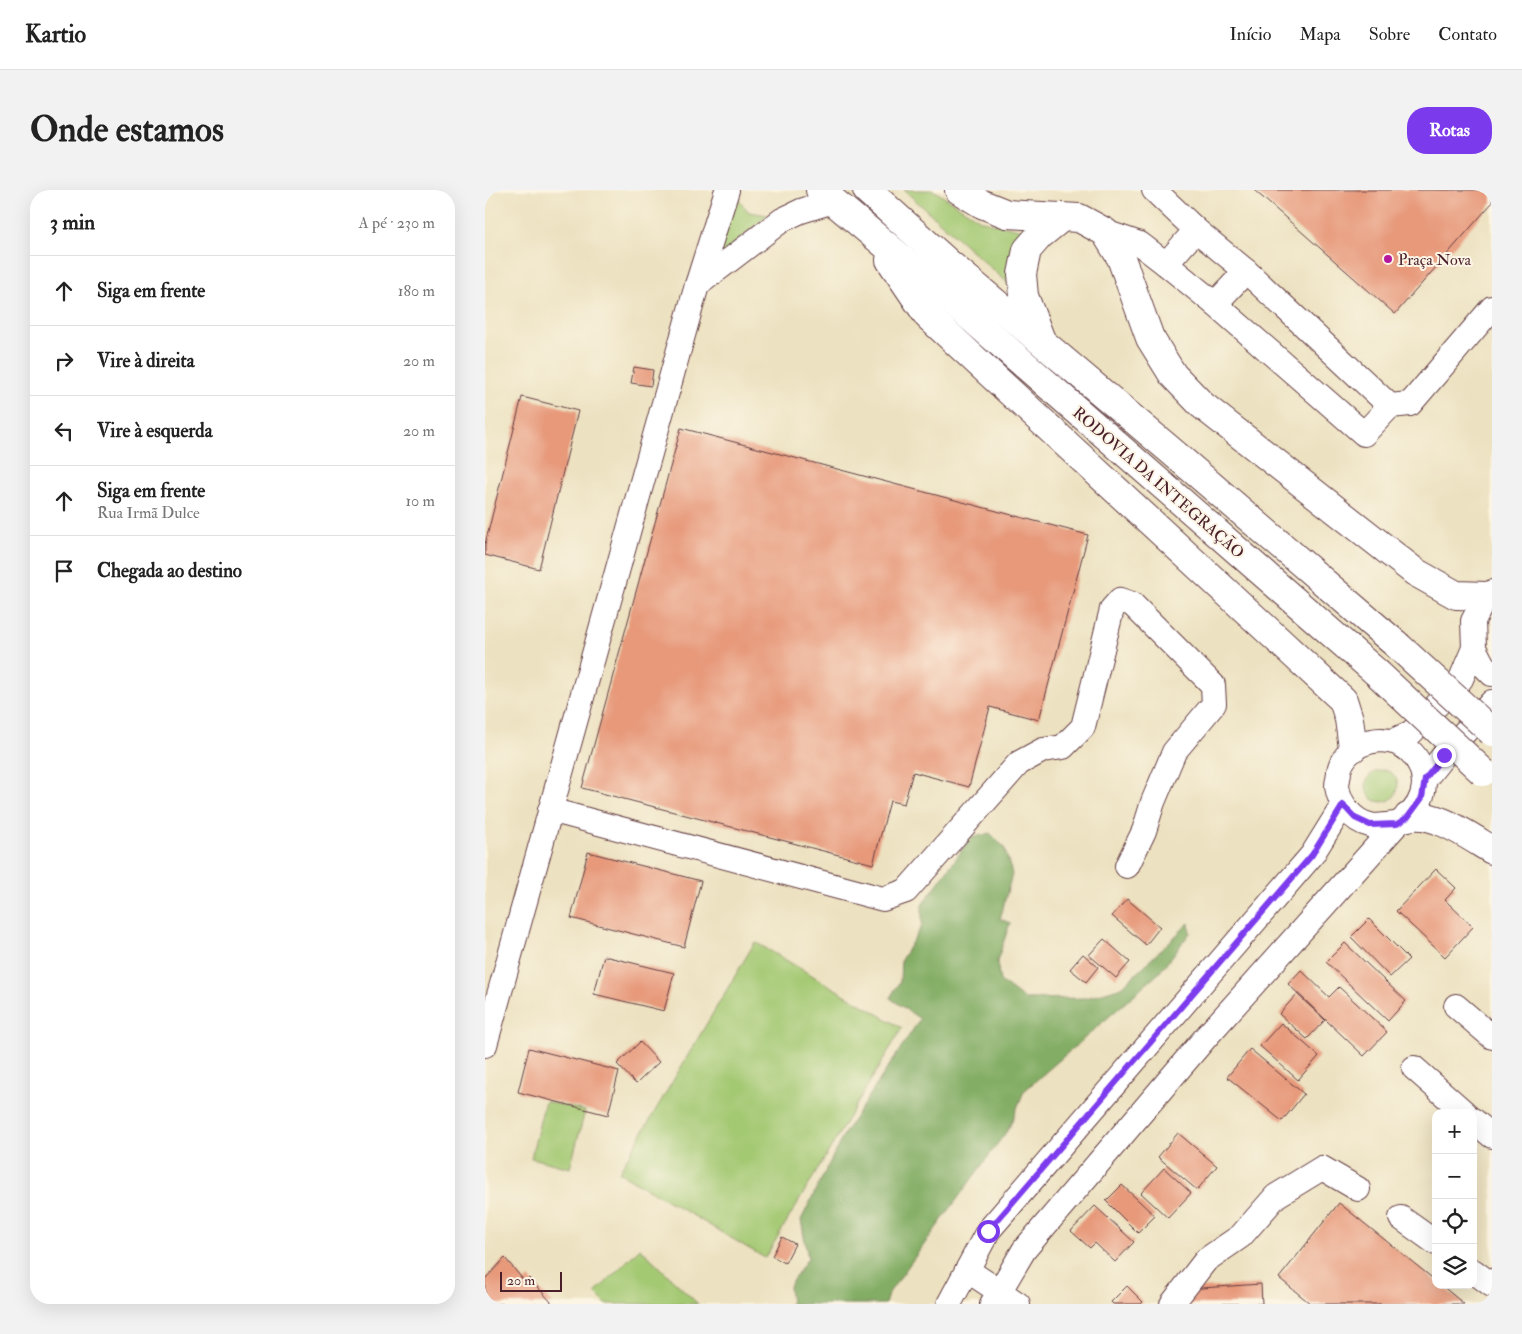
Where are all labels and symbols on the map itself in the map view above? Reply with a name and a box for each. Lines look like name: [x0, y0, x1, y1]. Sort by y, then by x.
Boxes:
place label: Praça Nova: [1398, 250, 1472, 270]
marker: Praça Nova: [1382, 253, 1394, 265]
street label: RODOVIA DA INTEGRAÇÃO: [1068, 403, 1248, 563]
route end: [1433, 744, 1456, 767]
route start: [977, 1220, 1000, 1243]
scale bar: [500, 1269, 563, 1292]

